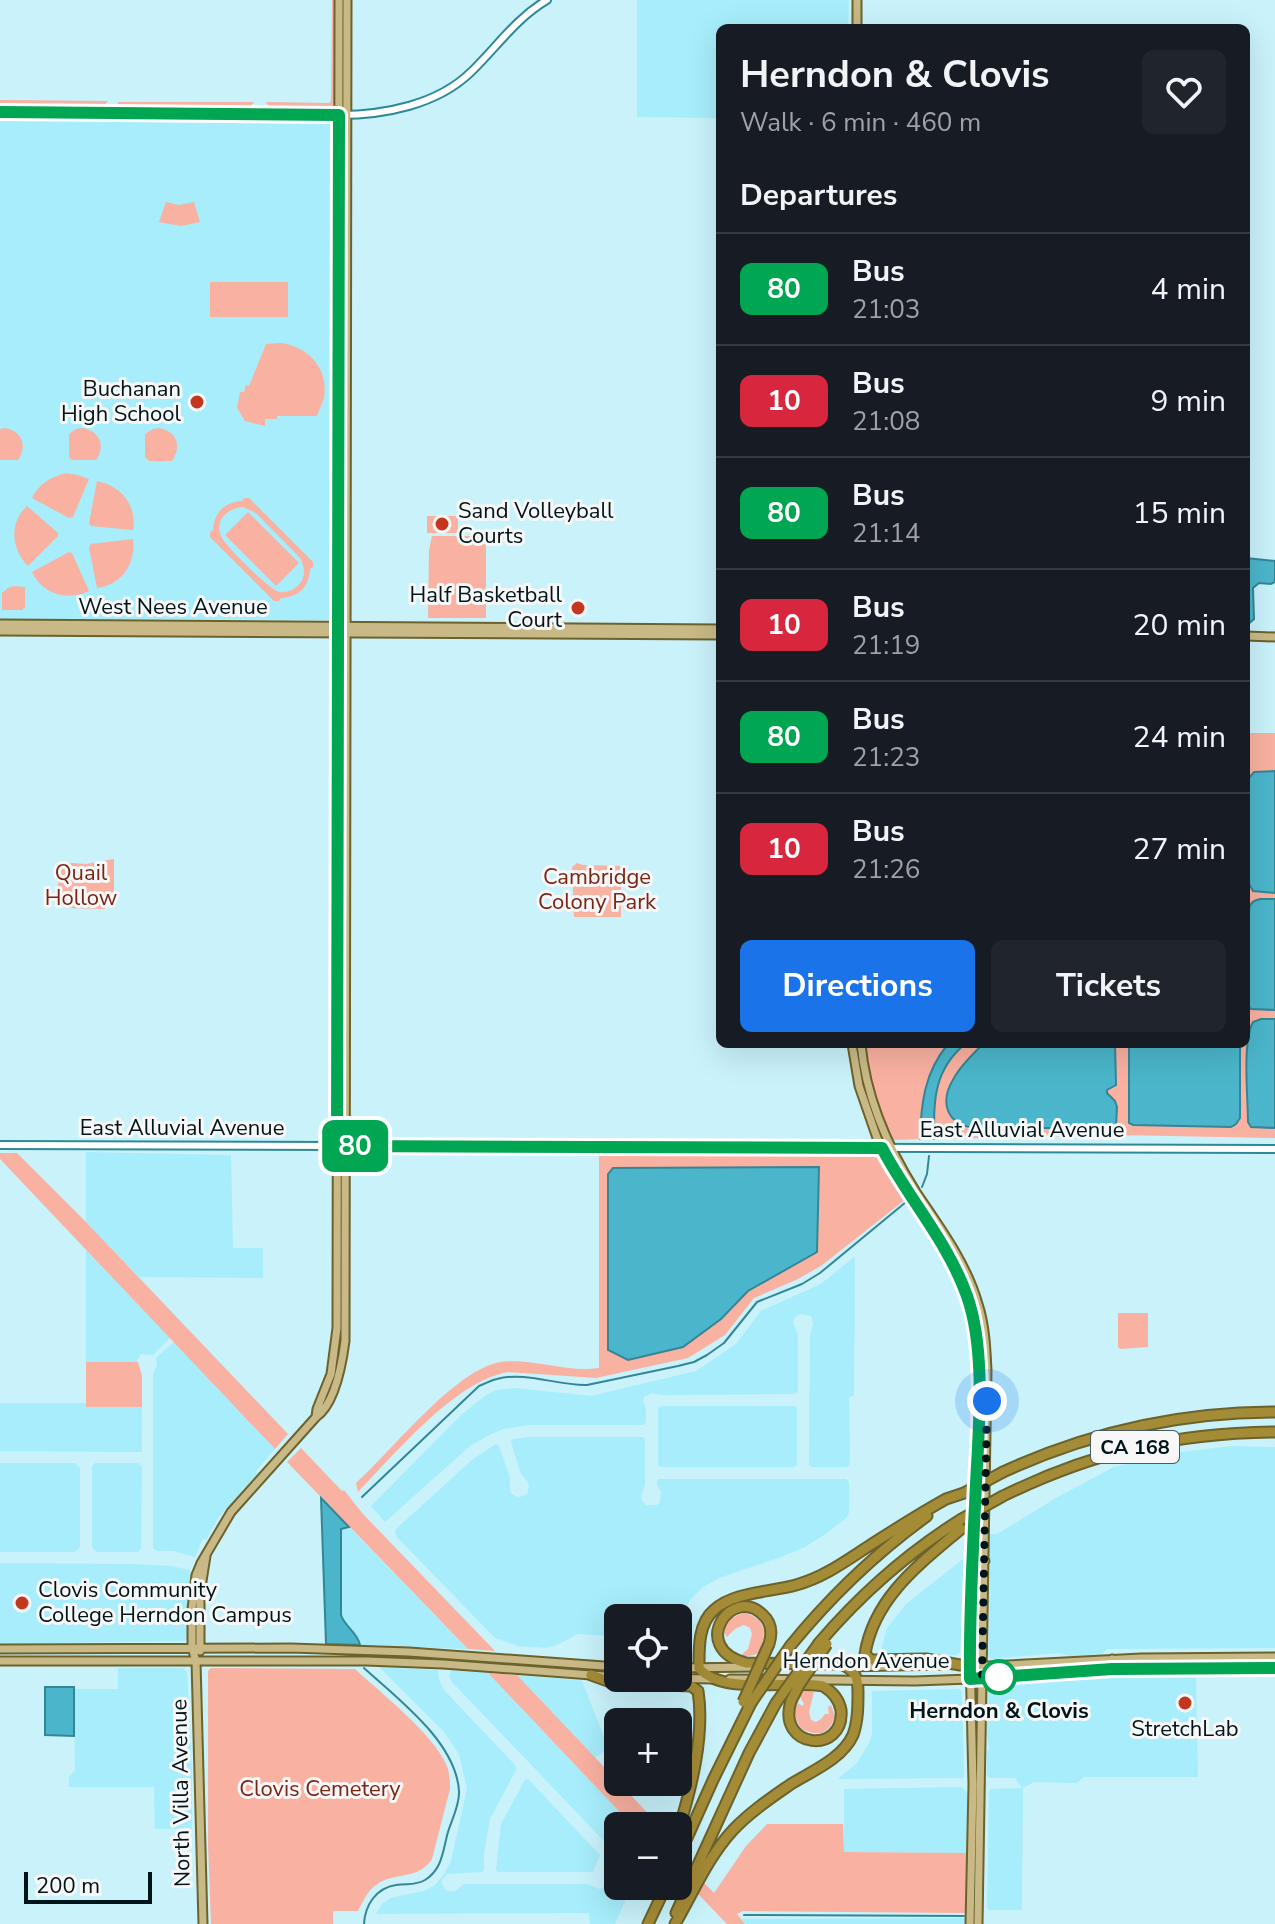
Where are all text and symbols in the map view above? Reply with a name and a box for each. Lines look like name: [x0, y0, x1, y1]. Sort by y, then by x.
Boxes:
text: Herndon & Clovis: [740, 49, 1050, 100]
button: heart: [1142, 50, 1226, 134]
text: Walk · 6 min · 460 m: [740, 105, 981, 140]
text: Departures: [740, 175, 897, 216]
text: Bus: [852, 251, 905, 292]
text: 4 min: [1151, 269, 1226, 310]
text: 80: [767, 270, 801, 308]
text: 21:03: [852, 292, 920, 327]
text: Bus: [852, 363, 905, 404]
place label: Buchanan High School: [61, 374, 181, 429]
text: 9 min: [1151, 381, 1226, 422]
text: 10: [767, 382, 801, 420]
marker: Buchanan High School: [188, 393, 206, 411]
text: 21:08: [852, 404, 920, 439]
text: Bus: [852, 475, 905, 516]
text: 15 min: [1133, 493, 1226, 534]
text: 80: [767, 494, 801, 532]
place label: Sand Volleyball Courts: [458, 496, 614, 551]
marker: Sand Volleyball Courts: [433, 515, 451, 533]
text: 21:14: [852, 516, 920, 551]
place label: Half Basketball Court: [410, 580, 562, 635]
text: Bus: [852, 587, 905, 628]
street label: West Nees Avenue: [78, 592, 268, 622]
marker: Half Basketball Court: [569, 599, 587, 617]
text: 20 min: [1133, 605, 1226, 646]
text: 10: [767, 606, 801, 644]
text: 21:19: [852, 628, 920, 663]
text: Bus: [852, 699, 905, 740]
text: 24 min: [1133, 717, 1226, 758]
text: 80: [767, 718, 801, 756]
text: 21:23: [852, 740, 920, 775]
text: Bus: [852, 811, 905, 852]
text: 27 min: [1133, 829, 1226, 870]
text: 10: [767, 830, 801, 868]
text: 21:26: [852, 852, 920, 887]
park label: Quail Hollow: [45, 858, 117, 913]
park label: Cambridge Colony Park: [538, 862, 657, 917]
button: Directions: [740, 940, 975, 1032]
button: Tickets: [991, 940, 1226, 1032]
street label: East Alluvial Avenue: [80, 1113, 284, 1143]
street label: East Alluvial Avenue: [920, 1115, 1124, 1145]
line badge: 80: [319, 1120, 391, 1172]
text: 80: [338, 1127, 372, 1165]
your location: [967, 1381, 1007, 1421]
road number: CA 168: [1091, 1431, 1179, 1463]
place label: Clovis Community College Herndon Campus: [38, 1575, 292, 1630]
marker: Clovis Community College Herndon Campus: [13, 1594, 31, 1612]
map controls: [604, 1604, 692, 1900]
button: locate: [604, 1604, 692, 1692]
street label: Herndon Avenue: [783, 1646, 949, 1676]
marker: Herndon & Clovis: [982, 1660, 1016, 1694]
marker: StretchLab: [1176, 1694, 1194, 1712]
place label: Herndon & Clovis: [909, 1696, 1089, 1726]
street label: North Villa Avenue: [164, 1699, 198, 1887]
button: +: [604, 1708, 692, 1796]
place label: StretchLab: [1131, 1714, 1239, 1744]
park label: Clovis Cemetery: [239, 1774, 401, 1804]
button: −: [604, 1812, 692, 1900]
scale bar: [24, 1868, 152, 1904]
text: 200 m: [36, 1871, 100, 1901]

